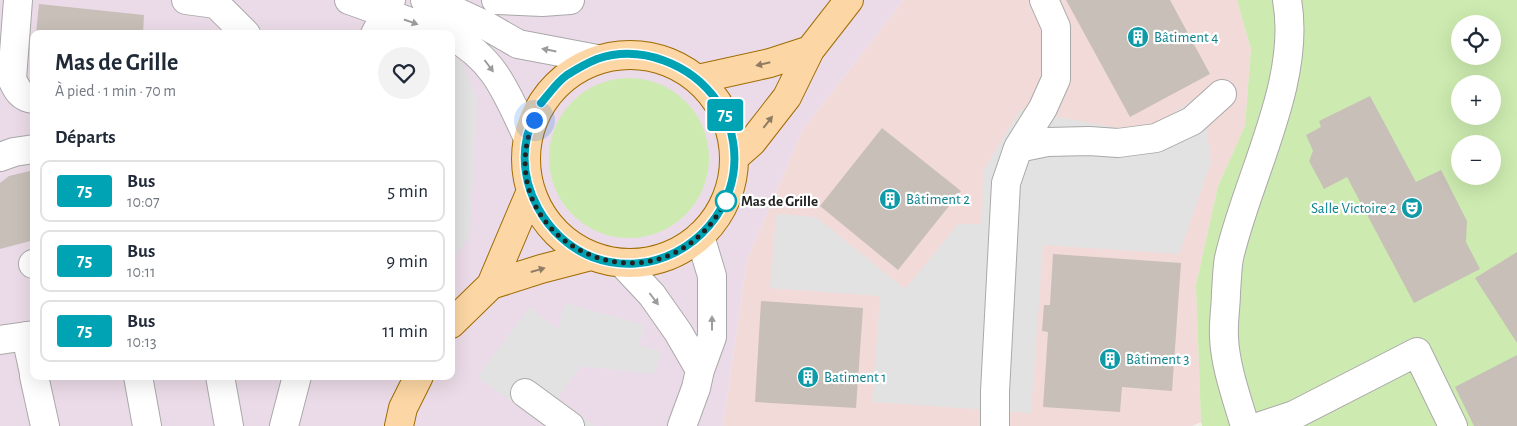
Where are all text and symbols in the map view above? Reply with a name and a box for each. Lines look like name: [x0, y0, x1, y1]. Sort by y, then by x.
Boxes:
map controls: [1451, 15, 1501, 185]
button: locate: [1451, 15, 1501, 65]
one-way arrow: [404, 18, 419, 26]
building icon: Bâtiment 4: [1126, 25, 1150, 49]
place label: Bâtiment 4: [1154, 30, 1219, 45]
one-way arrow: [540, 46, 556, 54]
button: heart: [378, 47, 430, 99]
text: Mas de Grille: [55, 51, 178, 75]
one-way arrow: [484, 59, 494, 73]
one-way arrow: [755, 60, 770, 68]
button: +: [1451, 75, 1501, 125]
text: À pied · 1 min · 70 m: [55, 83, 176, 99]
line badge: 75: [702, 99, 748, 131]
text: 75: [717, 106, 733, 124]
your location: [522, 108, 547, 133]
one-way arrow: [763, 115, 774, 128]
text: Départs: [55, 128, 116, 147]
button: −: [1451, 135, 1501, 185]
text: Bus: [127, 172, 155, 191]
text: 75: [77, 182, 92, 200]
text: 5 min: [387, 182, 428, 201]
building icon: Bâtiment 2: [878, 187, 902, 211]
marker: Mas de Grille: [715, 190, 737, 212]
place label: Bâtiment 2: [906, 192, 970, 207]
text: 10:07: [127, 194, 160, 210]
place label: Mas de Grille: [741, 194, 818, 209]
theatre icon: Salle Victoire 2: [1400, 196, 1424, 220]
place label: Salle Victoire 2: [1311, 201, 1396, 216]
text: Bus: [127, 242, 155, 261]
text: 75: [77, 252, 92, 270]
text: 9 min: [386, 252, 428, 271]
text: 10:11: [127, 264, 156, 280]
one-way arrow: [530, 265, 545, 273]
one-way arrow: [649, 292, 660, 305]
text: Bus: [127, 312, 155, 331]
one-way arrow: [708, 315, 716, 331]
text: 75: [77, 322, 92, 340]
text: 11 min: [382, 322, 428, 341]
text: 10:13: [127, 334, 157, 350]
building icon: Bâtiment 3: [1098, 347, 1122, 371]
place label: Bâtiment 3: [1126, 352, 1190, 367]
building icon: Batiment 1: [796, 365, 820, 389]
place label: Batiment 1: [824, 370, 886, 385]

